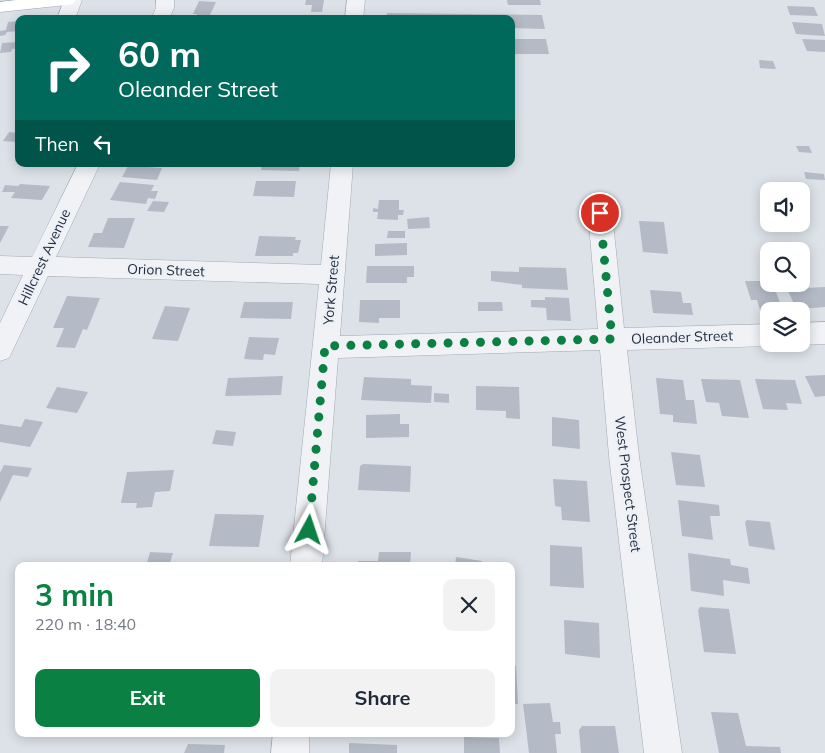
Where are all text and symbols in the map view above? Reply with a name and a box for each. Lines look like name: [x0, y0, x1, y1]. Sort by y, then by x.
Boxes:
text: 60 m: [118, 32, 201, 76]
icon: right: [35, 35, 100, 100]
text: Oleander Street: [118, 75, 278, 103]
icon: left: [89, 130, 117, 158]
text: Then: [35, 132, 79, 156]
map controls: [760, 182, 810, 352]
button: sound: [760, 182, 810, 232]
pin: [579, 192, 621, 234]
icon: arrive: [586, 199, 614, 227]
street label: Hillcrest Avenue: [14, 206, 74, 308]
button: search: [760, 242, 810, 292]
street label: York Street: [319, 254, 343, 327]
street label: Orion Street: [127, 260, 205, 280]
button: layers: [760, 302, 810, 352]
street label: Oleander Street: [631, 326, 733, 348]
street label: West Prospect Street: [611, 415, 645, 553]
position arrow: [282, 503, 334, 555]
text: 3 min: [35, 576, 114, 614]
button: close: [443, 579, 495, 631]
text: 220 m · 18:40: [35, 614, 136, 634]
button: Exit: [35, 669, 260, 727]
button: Share: [270, 669, 495, 727]

